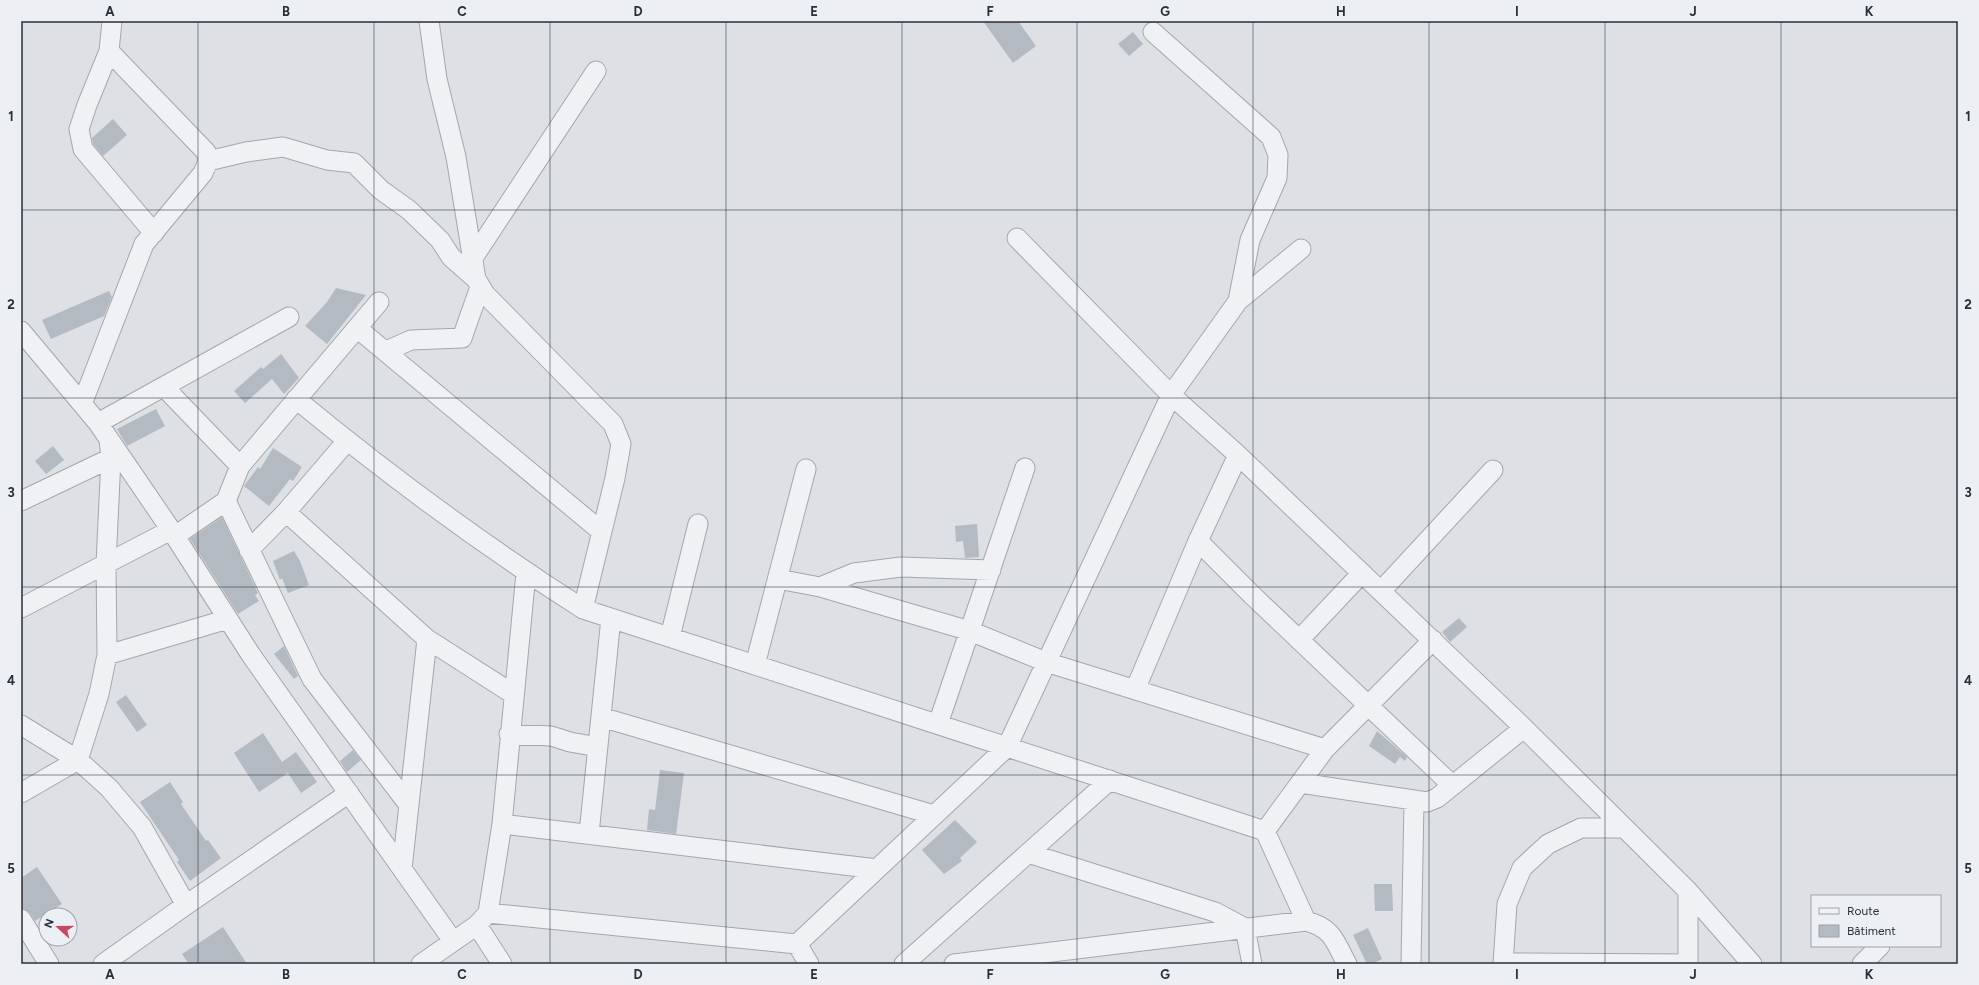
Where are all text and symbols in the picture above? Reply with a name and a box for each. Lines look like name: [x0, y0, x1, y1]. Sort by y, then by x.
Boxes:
text: A: [105, 4, 115, 19]
text: B: [282, 4, 290, 19]
text: C: [457, 4, 467, 19]
text: D: [633, 4, 643, 19]
text: E: [810, 4, 818, 19]
text: F: [986, 4, 994, 19]
text: G: [1160, 4, 1170, 19]
text: H: [1336, 4, 1346, 19]
text: I: [1515, 4, 1519, 19]
text: J: [1689, 4, 1697, 19]
text: K: [1865, 4, 1874, 19]
text: 1: [8, 109, 14, 124]
text: 1: [1965, 109, 1971, 124]
text: 2: [7, 297, 15, 312]
text: 2: [1964, 297, 1972, 312]
text: 3: [7, 485, 15, 500]
text: 3: [1964, 485, 1972, 500]
text: 4: [7, 673, 15, 688]
text: 4: [1964, 673, 1972, 688]
text: 5: [7, 861, 15, 876]
text: 5: [1964, 861, 1972, 876]
legend: [1811, 895, 1941, 947]
text: Route: [1847, 904, 1880, 918]
north arrow: [38, 907, 78, 947]
text: N: [42, 917, 57, 930]
text: Bâtiment: [1847, 924, 1896, 938]
text: A: [105, 967, 115, 982]
text: B: [282, 967, 290, 982]
text: C: [457, 967, 467, 982]
text: D: [633, 967, 643, 982]
text: E: [810, 967, 818, 982]
text: F: [986, 967, 994, 982]
text: G: [1160, 967, 1170, 982]
text: H: [1336, 967, 1346, 982]
text: I: [1515, 967, 1519, 982]
text: J: [1689, 967, 1697, 982]
text: K: [1865, 967, 1874, 982]

